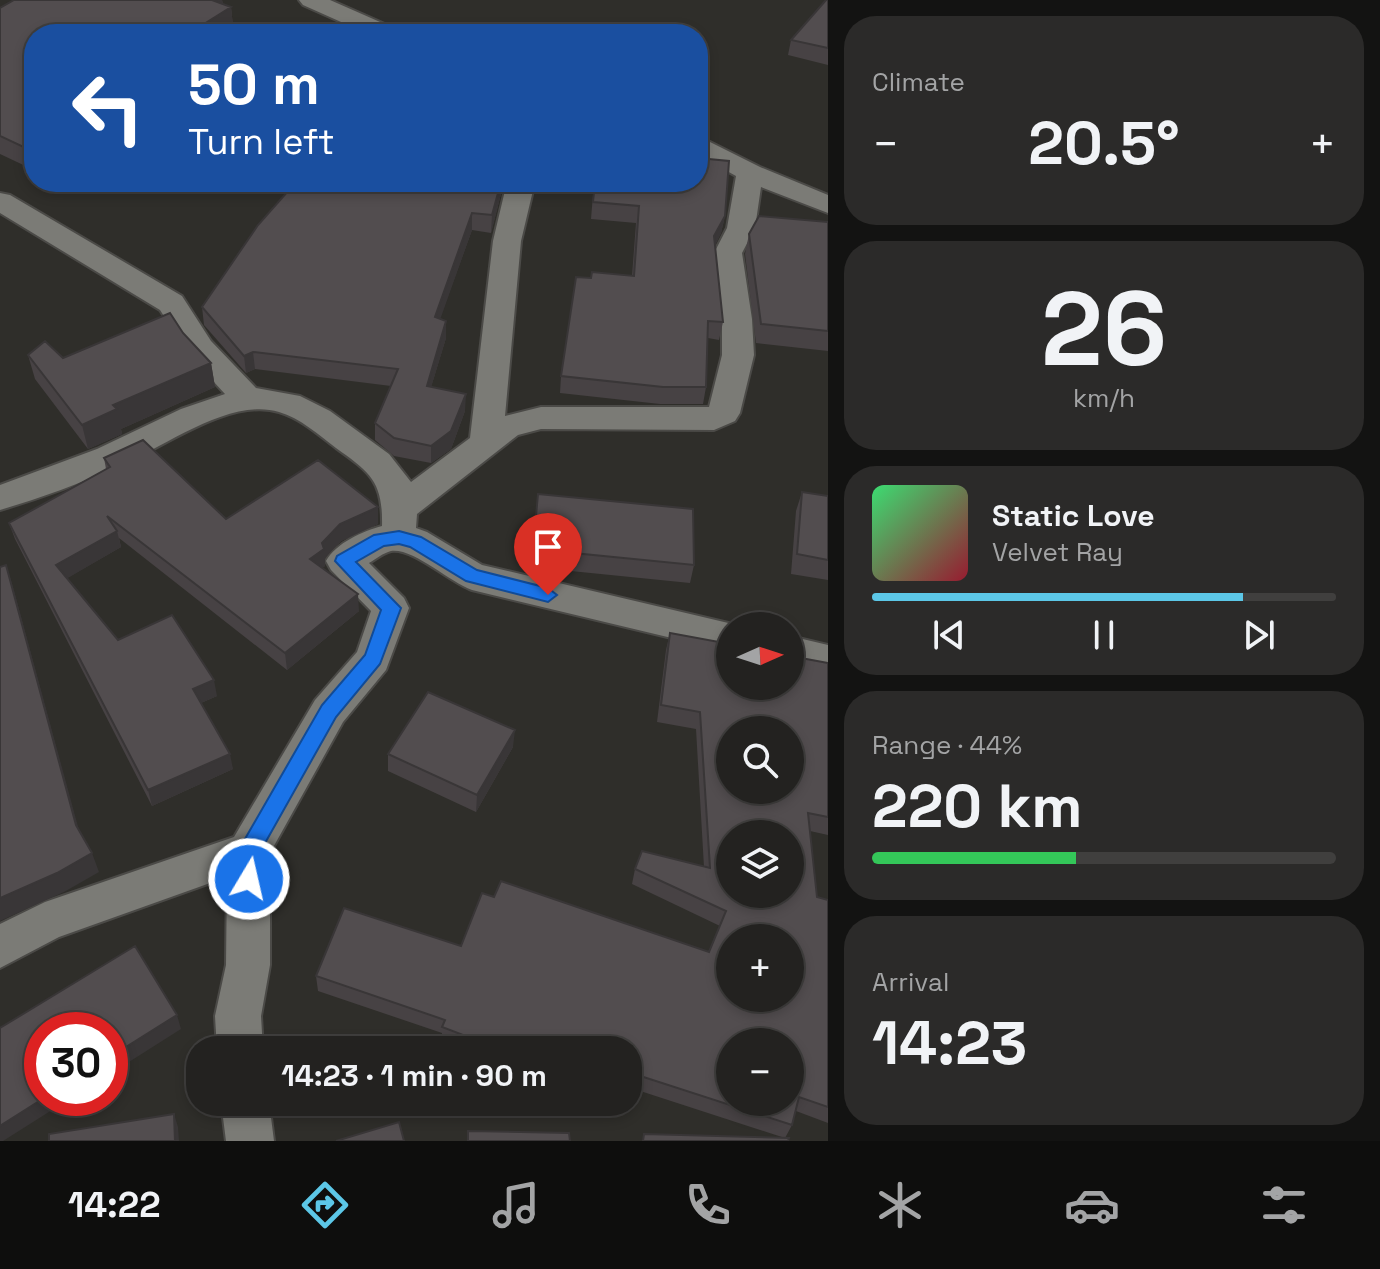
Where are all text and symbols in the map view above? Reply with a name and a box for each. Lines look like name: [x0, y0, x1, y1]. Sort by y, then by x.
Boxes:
text: 50 m: [188, 49, 320, 120]
icon: left: [56, 56, 160, 160]
text: Climate: [872, 65, 965, 99]
text: 20.5°: [1028, 105, 1180, 182]
text: −: [872, 116, 899, 172]
text: +: [1309, 116, 1336, 172]
text: Turn left: [188, 119, 335, 165]
text: 26: [1041, 263, 1167, 395]
text: km/h: [1073, 381, 1135, 415]
text: Static Love: [992, 496, 1155, 535]
pin: [514, 513, 582, 595]
icon: arrive: [526, 525, 570, 569]
text: Velvet Ray: [992, 535, 1123, 569]
north arrow: [716, 612, 804, 700]
map controls: [716, 612, 804, 1116]
icon: previous: [927, 613, 971, 657]
icon: pause: [1082, 613, 1126, 657]
icon: next: [1237, 613, 1281, 657]
button: search: [716, 716, 804, 804]
text: Range · 44%: [872, 728, 1022, 762]
text: 220 km: [872, 768, 1082, 845]
button: layers: [716, 820, 804, 908]
position arrow: [207, 837, 291, 921]
button: +: [716, 924, 804, 1012]
text: Arrival: [872, 965, 949, 999]
text: 14:23: [872, 1005, 1027, 1082]
speed limit sign: 30: [24, 1012, 128, 1116]
button: −: [716, 1028, 804, 1116]
text: 14:23 · 1 min · 90 m: [281, 1056, 547, 1095]
icon: directions: [297, 1177, 353, 1233]
icon: music: [488, 1177, 544, 1233]
icon: phone: [680, 1177, 736, 1233]
icon: climate: [872, 1177, 928, 1233]
icon: car: [1064, 1177, 1120, 1233]
icon: filters: [1256, 1177, 1312, 1233]
text: 14:22: [68, 1182, 161, 1228]

